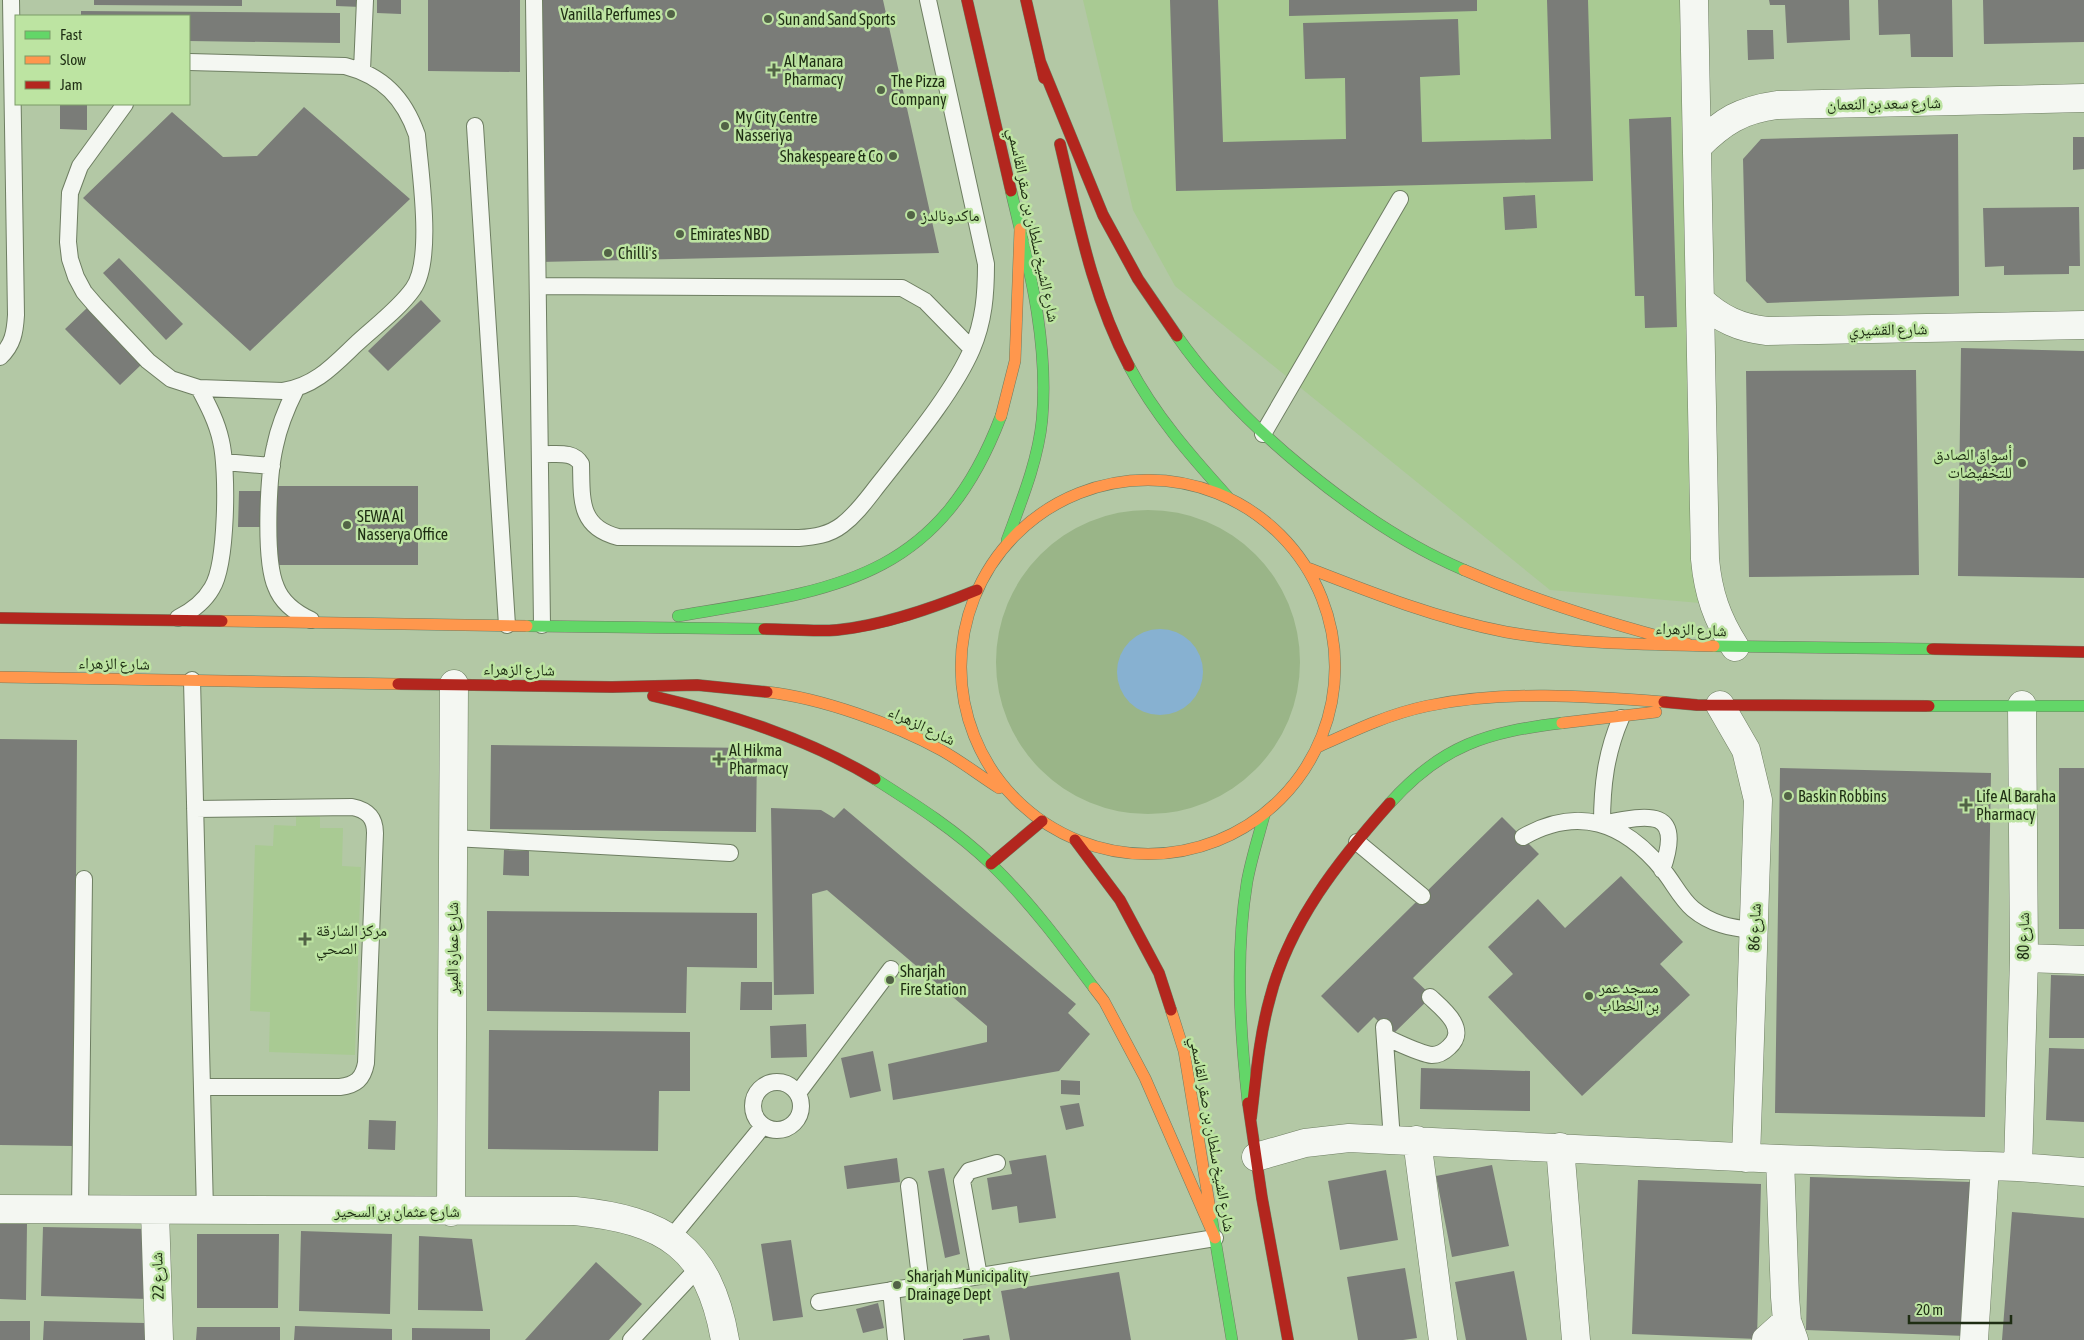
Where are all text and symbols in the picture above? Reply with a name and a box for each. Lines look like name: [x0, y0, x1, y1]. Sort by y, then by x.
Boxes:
place label: Vanilla Perfumes: [561, 5, 661, 23]
marker: Vanilla Perfumes: [665, 8, 677, 20]
place label: Sun and Sand Sports: [778, 10, 896, 29]
marker: Sun and Sand Sports: [762, 13, 774, 25]
legend: [15, 15, 190, 105]
text: Fast: [60, 26, 82, 43]
text: Slow: [60, 51, 86, 68]
place label: Al Manara Pharmacy: [784, 52, 844, 89]
marker: Al Manara Pharmacy: [768, 64, 780, 76]
place label: The Pizza Company: [891, 72, 947, 109]
text: Jam: [60, 76, 83, 93]
marker: The Pizza Company: [875, 84, 887, 96]
street label: شارع سعد بن النعمان: [1827, 93, 1941, 115]
place label: My City Centre Nasseriya: [735, 108, 818, 145]
marker: My City Centre Nasseriya: [719, 120, 731, 132]
street label: شارع الشيخ سلطان بن صقر القاسمي: [1001, 126, 1063, 325]
place label: Shakespeare & Co: [780, 147, 883, 166]
marker: Shakespeare & Co: [887, 150, 899, 162]
place label: ماكدونالدز: [920, 206, 980, 225]
marker: ماكدونالدز: [905, 209, 917, 221]
place label: Emirates NBD: [690, 225, 769, 243]
marker: Emirates NBD: [674, 228, 686, 240]
place label: Chilli's: [618, 244, 657, 262]
marker: Chilli's: [602, 247, 614, 259]
street label: شارع القشيري: [1848, 319, 1928, 343]
place label: أسواق الصادق للتخفيضات: [1933, 445, 2012, 481]
marker: أسواق الصادق للتخفيضات: [2016, 457, 2028, 469]
place label: SEWA Al Nasserya Office: [357, 507, 448, 544]
marker: SEWA Al Nasserya Office: [341, 519, 353, 531]
street label: شارع الزهراء: [1655, 619, 1727, 641]
street label: شارع الزهراء: [78, 653, 150, 675]
street label: شارع الزهراء: [483, 659, 555, 681]
street label: شارع الزهراء: [885, 702, 958, 750]
place label: Al Hikma Pharmacy: [729, 741, 789, 778]
marker: Al Hikma Pharmacy: [713, 753, 725, 765]
place label: Baskin Robbins: [1798, 787, 1887, 805]
place label: Life Al Baraha Pharmacy: [1976, 787, 2056, 824]
marker: Baskin Robbins: [1782, 790, 1794, 802]
marker: Life Al Baraha Pharmacy: [1960, 799, 1972, 811]
street label: شارع عمارة المير: [443, 902, 463, 995]
street label: شارع 86: [1744, 903, 1766, 951]
street label: شارع 80: [2014, 912, 2034, 960]
place label: مركز الشارقة الصحي: [316, 921, 387, 961]
marker: مركز الشارقة الصحي: [298, 932, 312, 946]
place label: Sharjah Fire Station: [900, 962, 967, 998]
marker: Sharjah Fire Station: [884, 974, 896, 986]
place label: مسجد عمر بن الخطاب: [1598, 978, 1659, 1016]
marker: مسجد عمر بن الخطاب: [1583, 990, 1595, 1002]
street label: شارع الشيخ سلطان بن صقر القاسمي: [1183, 1035, 1239, 1234]
street label: شارع عثمان بن السحير: [333, 1202, 460, 1222]
street label: شارع 22: [147, 1252, 169, 1300]
place label: Sharjah Municipality Drainage Dept: [907, 1267, 1029, 1304]
marker: Sharjah Municipality Drainage Dept: [891, 1279, 903, 1291]
scale bar: [1909, 1292, 2012, 1324]
text: 20 m: [1916, 1301, 1943, 1318]

